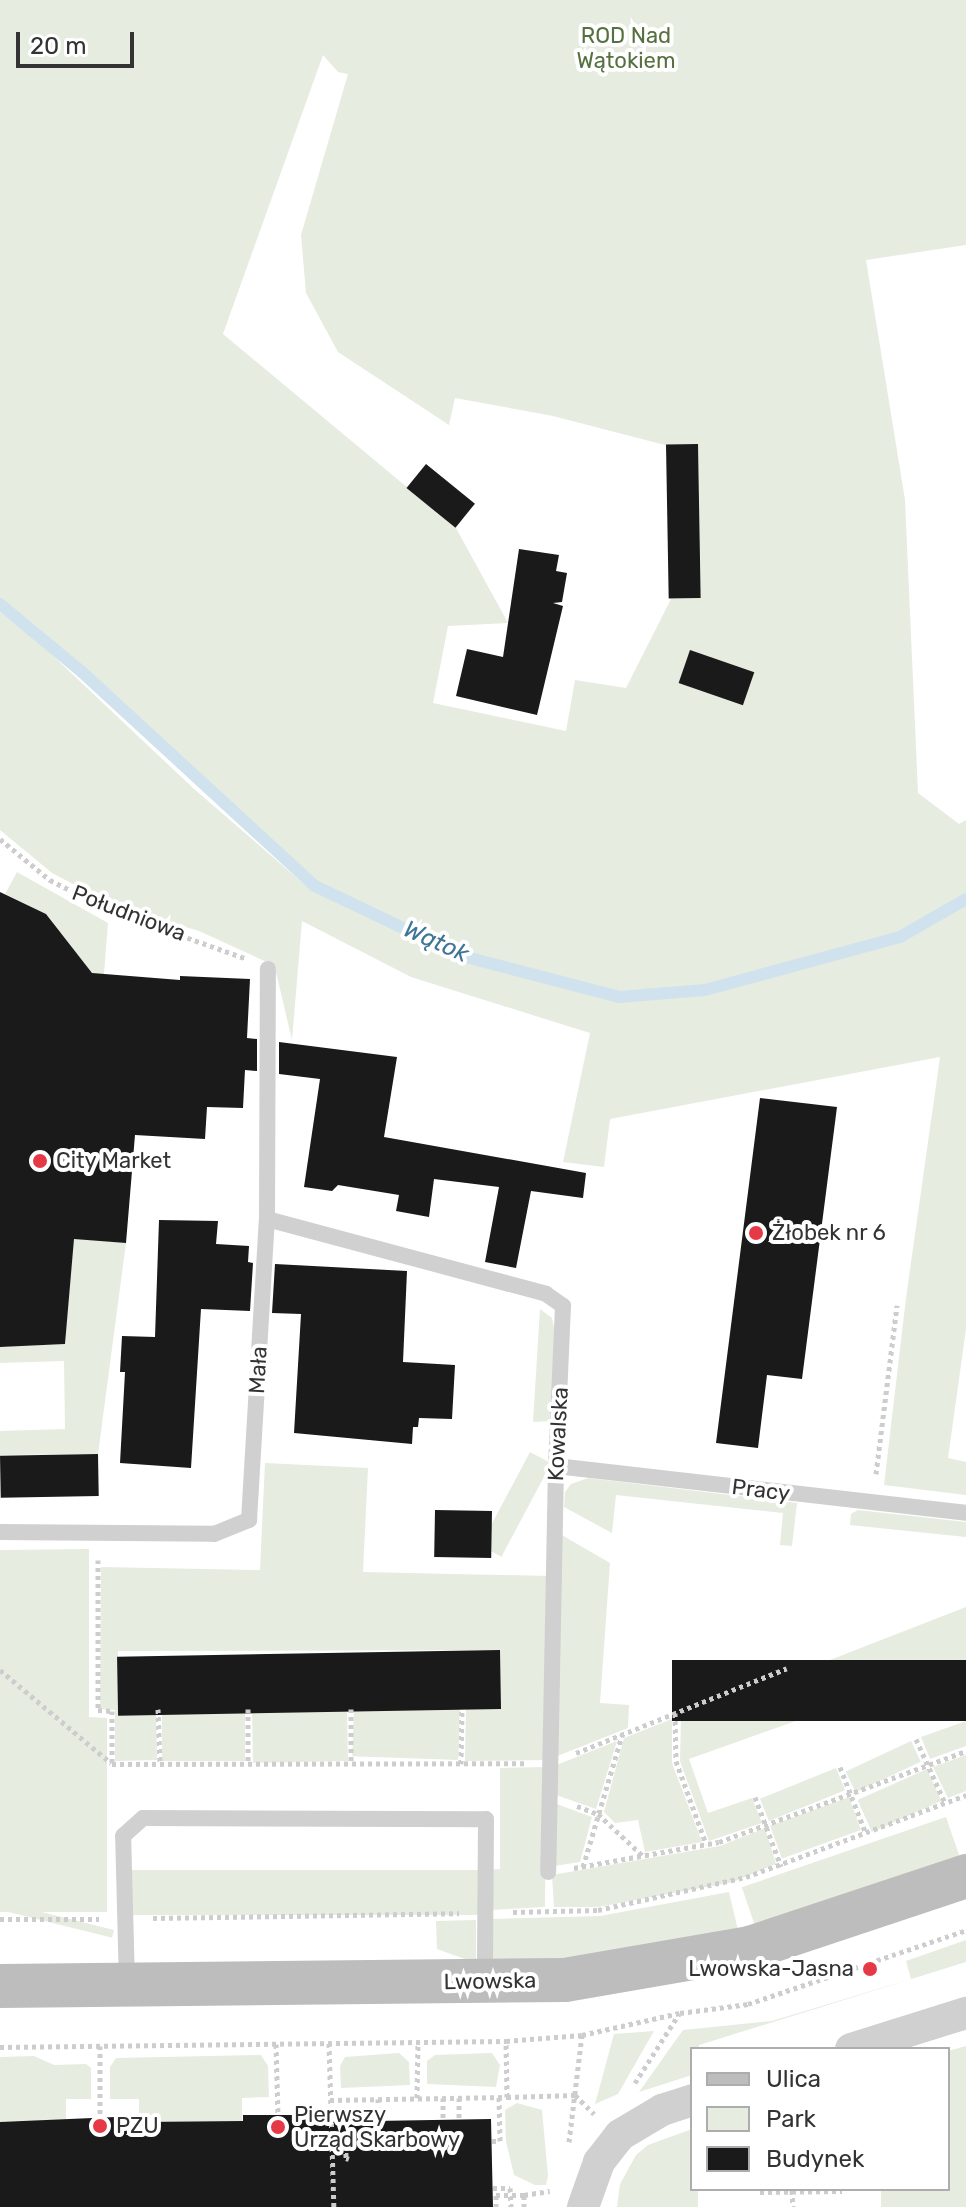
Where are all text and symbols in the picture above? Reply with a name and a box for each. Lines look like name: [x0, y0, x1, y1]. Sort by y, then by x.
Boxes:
scale bar: [20, 16, 138, 66]
park label: ROD Nad Wątokiem: [577, 22, 675, 74]
text: 20 m: [30, 32, 87, 60]
street label: Południowa: [69, 879, 189, 947]
water label: Wątok: [399, 915, 473, 969]
place label: City Market: [56, 1148, 172, 1174]
marker: City Market: [31, 1152, 49, 1170]
place label: Żłobek nr 6: [772, 1220, 886, 1246]
marker: Żłobek nr 6: [747, 1224, 765, 1242]
street label: Mała: [244, 1345, 272, 1395]
street label: Kowalska: [542, 1386, 574, 1482]
street label: Pracy: [730, 1473, 792, 1507]
place label: Lwowska-Jasna: [688, 1956, 854, 1982]
marker: Lwowska-Jasna: [861, 1960, 879, 1978]
street label: Lwowska: [443, 1967, 537, 1995]
legend: [690, 2047, 950, 2191]
text: Ulica: [766, 2065, 821, 2093]
place label: Pierwszy Urząd Skarbowy: [294, 2101, 460, 2152]
text: Park: [766, 2105, 816, 2133]
place label: PZU: [116, 2113, 159, 2139]
marker: PZU: [91, 2117, 109, 2135]
marker: Pierwszy Urząd Skarbowy: [269, 2118, 287, 2136]
text: Budynek: [766, 2145, 864, 2173]

